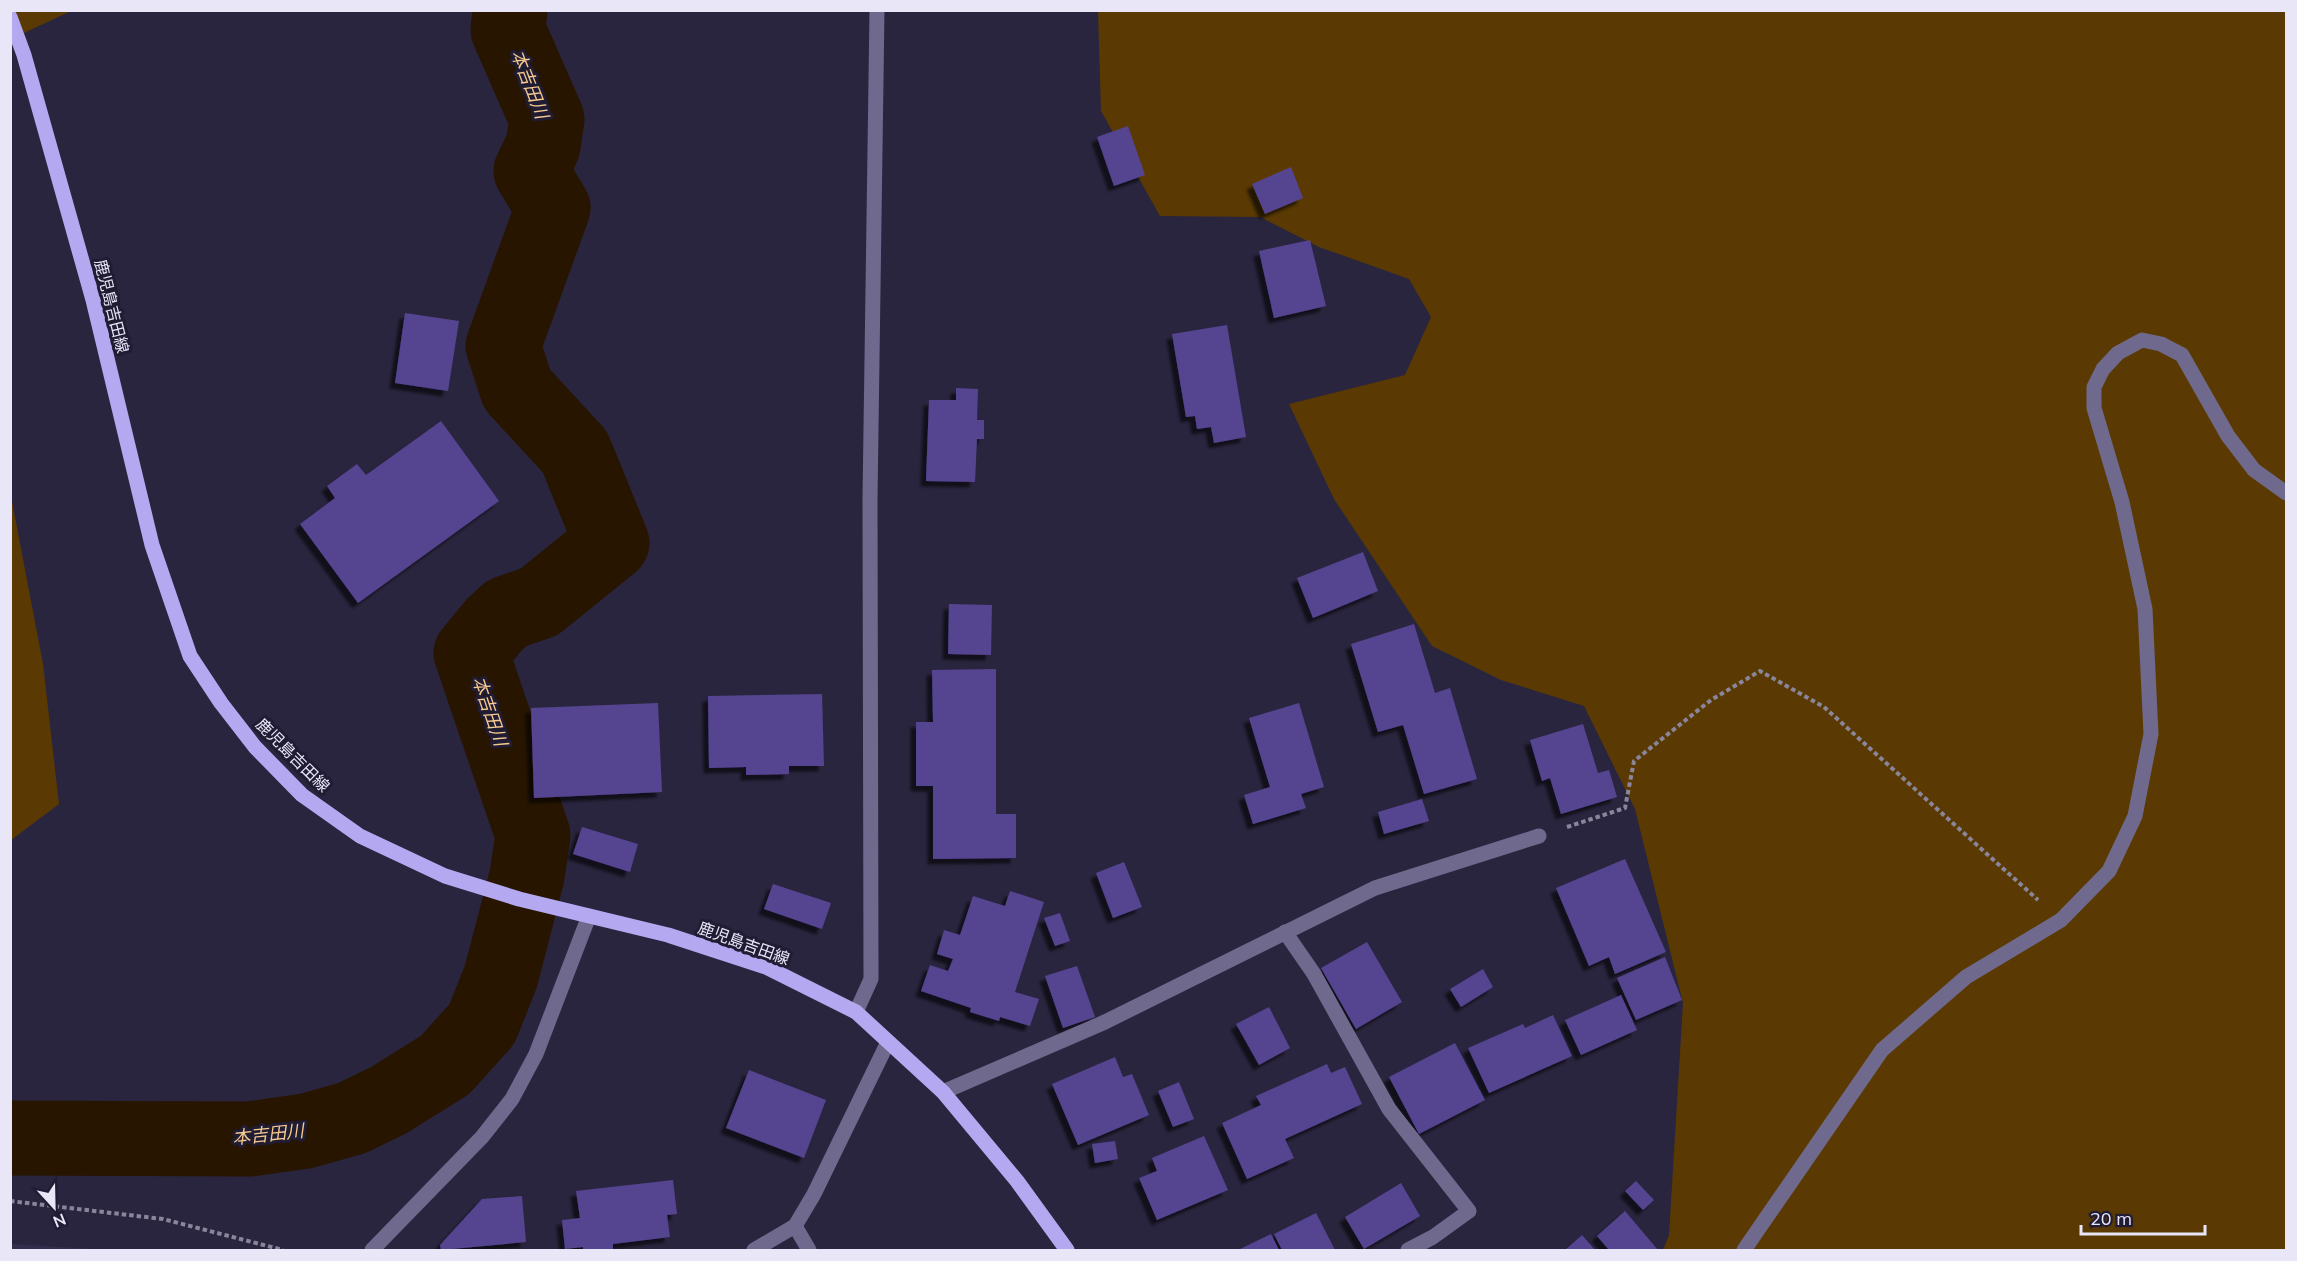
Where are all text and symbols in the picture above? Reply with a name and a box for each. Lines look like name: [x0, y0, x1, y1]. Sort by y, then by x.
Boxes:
water label: 本吉田川: [506, 46, 554, 124]
street label: 鹿児島吉田線: [91, 257, 133, 355]
water label: 本吉田川: [467, 673, 513, 751]
street label: 鹿児島吉田線: [252, 714, 334, 796]
street label: 鹿児島吉田線: [695, 917, 793, 969]
water label: 本吉田川: [231, 1119, 307, 1149]
north arrow: [24, 1177, 84, 1237]
scale bar: [2081, 1198, 2206, 1236]
text: 20 m: [2090, 1207, 2132, 1230]
text: N: [50, 1209, 69, 1232]

